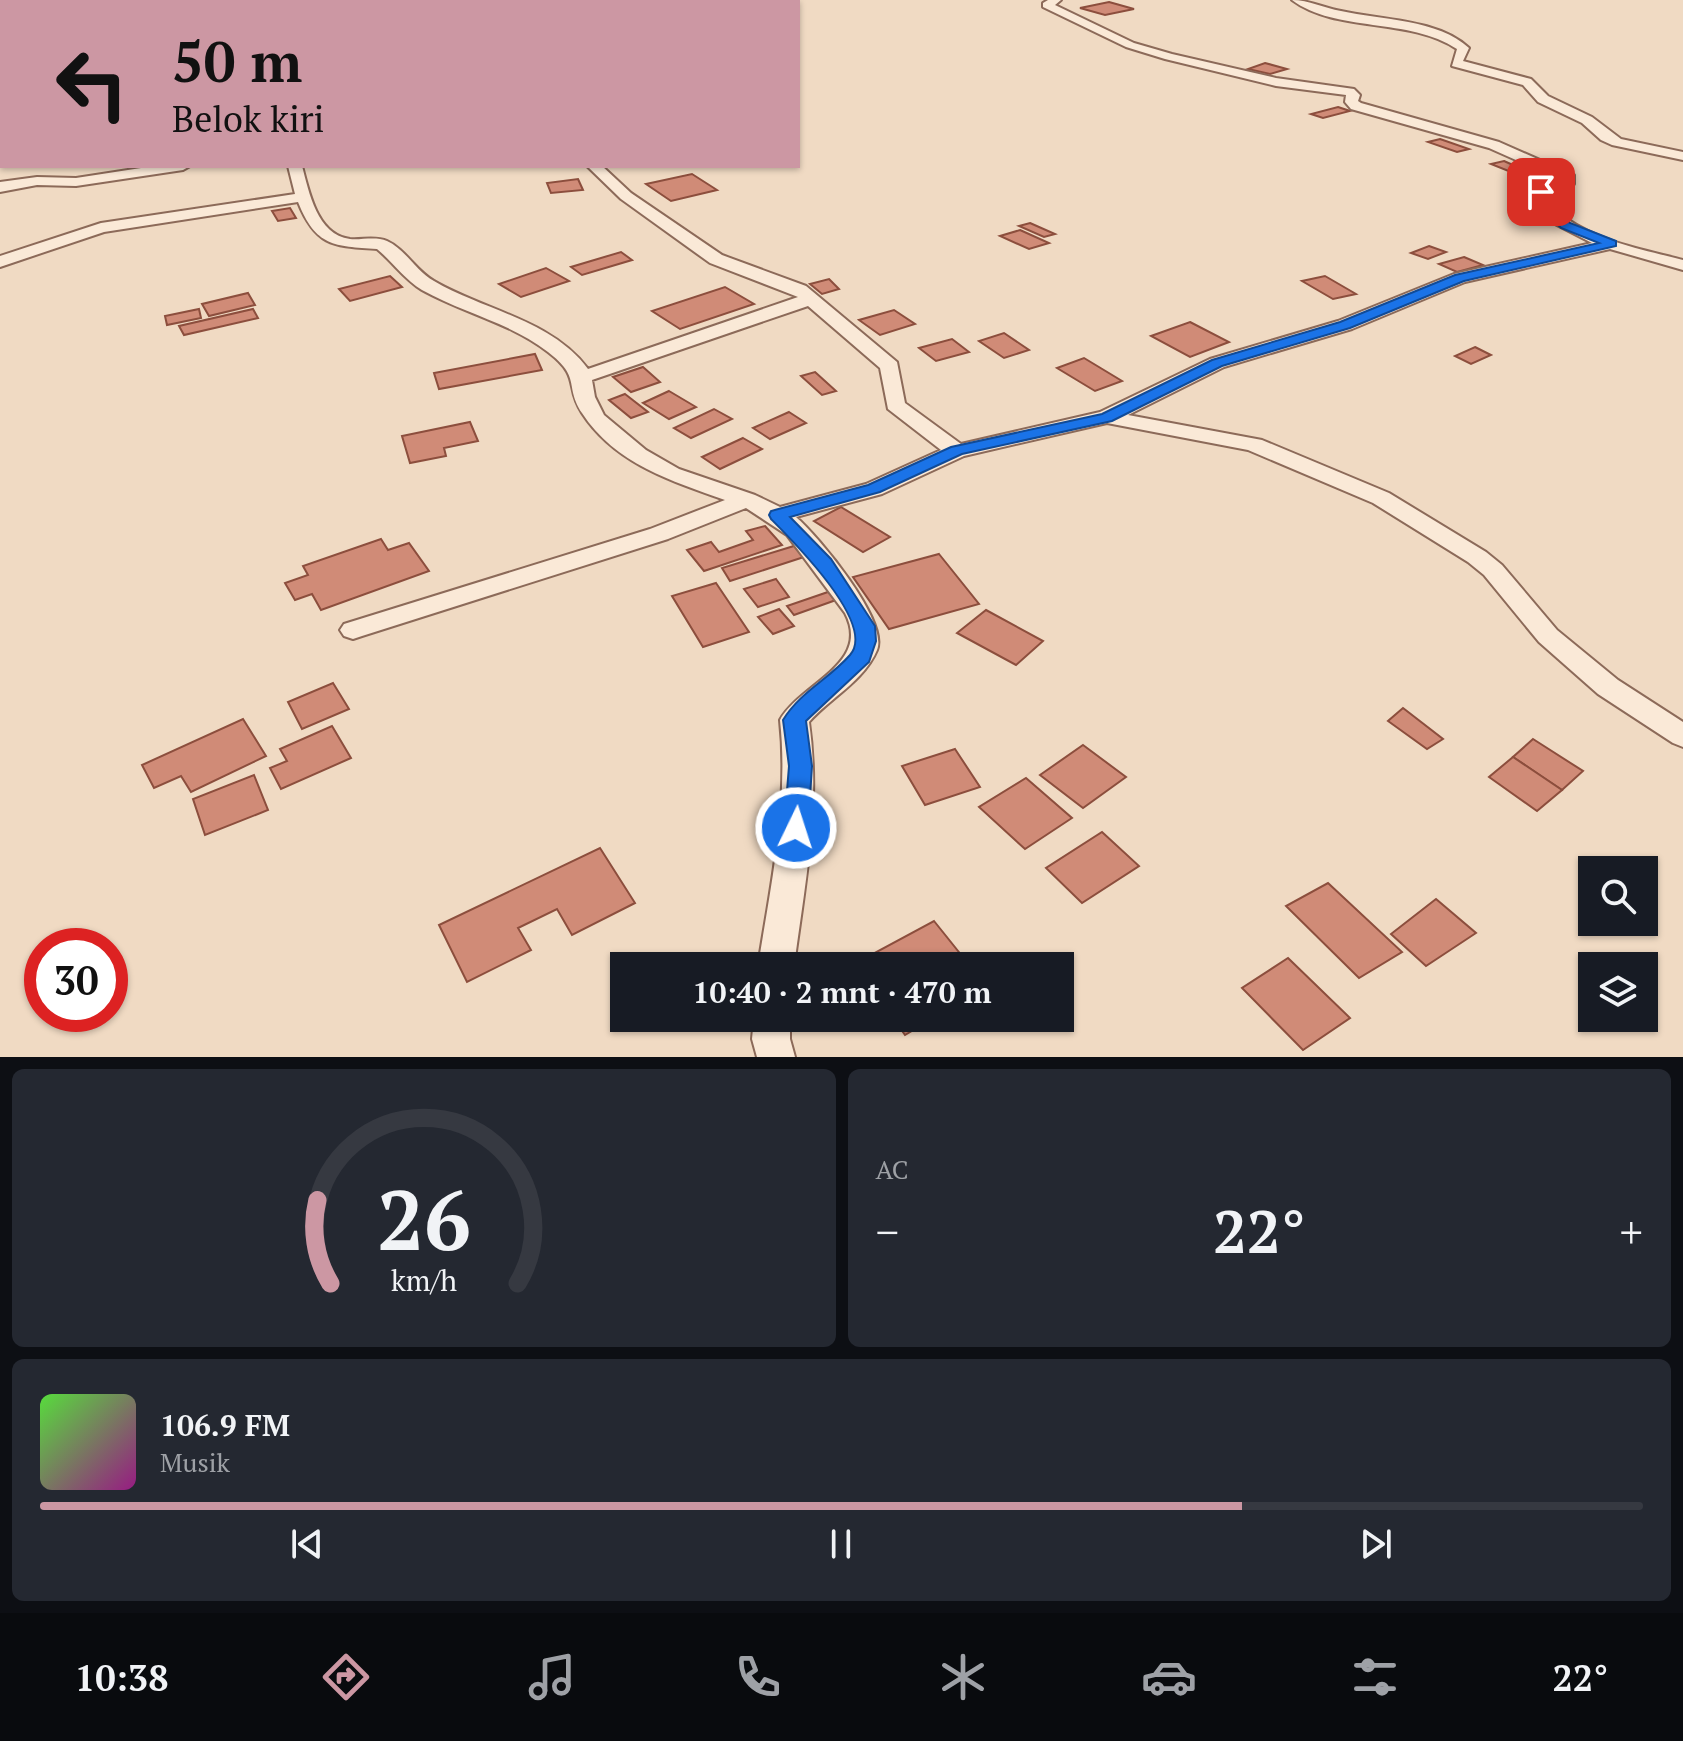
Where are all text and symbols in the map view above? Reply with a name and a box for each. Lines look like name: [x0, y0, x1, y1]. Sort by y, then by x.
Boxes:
text: 50 m: [172, 24, 302, 98]
icon: left: [40, 32, 144, 136]
text: Belok kiri: [172, 95, 324, 142]
pin: [1507, 158, 1575, 226]
icon: arrive: [1519, 170, 1563, 214]
position arrow: [754, 786, 838, 870]
map controls: [1578, 856, 1658, 1032]
button: search: [1578, 856, 1658, 936]
speed limit sign: 30: [24, 928, 128, 1032]
button: layers: [1578, 952, 1658, 1032]
text: 10:40 · 2 mnt · 470 m: [693, 972, 991, 1012]
text: AC: [876, 1152, 909, 1186]
text: 26: [377, 1164, 471, 1274]
text: 22°: [1213, 1191, 1306, 1270]
text: −: [876, 1202, 899, 1261]
text: +: [1620, 1202, 1643, 1261]
text: km/h: [391, 1261, 457, 1299]
text: 106.9 FM: [160, 1405, 290, 1445]
text: Musik: [160, 1445, 230, 1479]
icon: previous: [285, 1522, 329, 1566]
icon: pause: [819, 1522, 863, 1566]
icon: next: [1354, 1522, 1398, 1566]
icon: directions: [318, 1649, 374, 1705]
icon: music: [524, 1649, 580, 1705]
icon: phone: [730, 1649, 786, 1705]
icon: climate: [935, 1649, 991, 1705]
icon: car: [1141, 1649, 1197, 1705]
icon: filters: [1347, 1649, 1403, 1705]
text: 10:38: [75, 1654, 169, 1701]
text: 22°: [1552, 1654, 1608, 1701]

